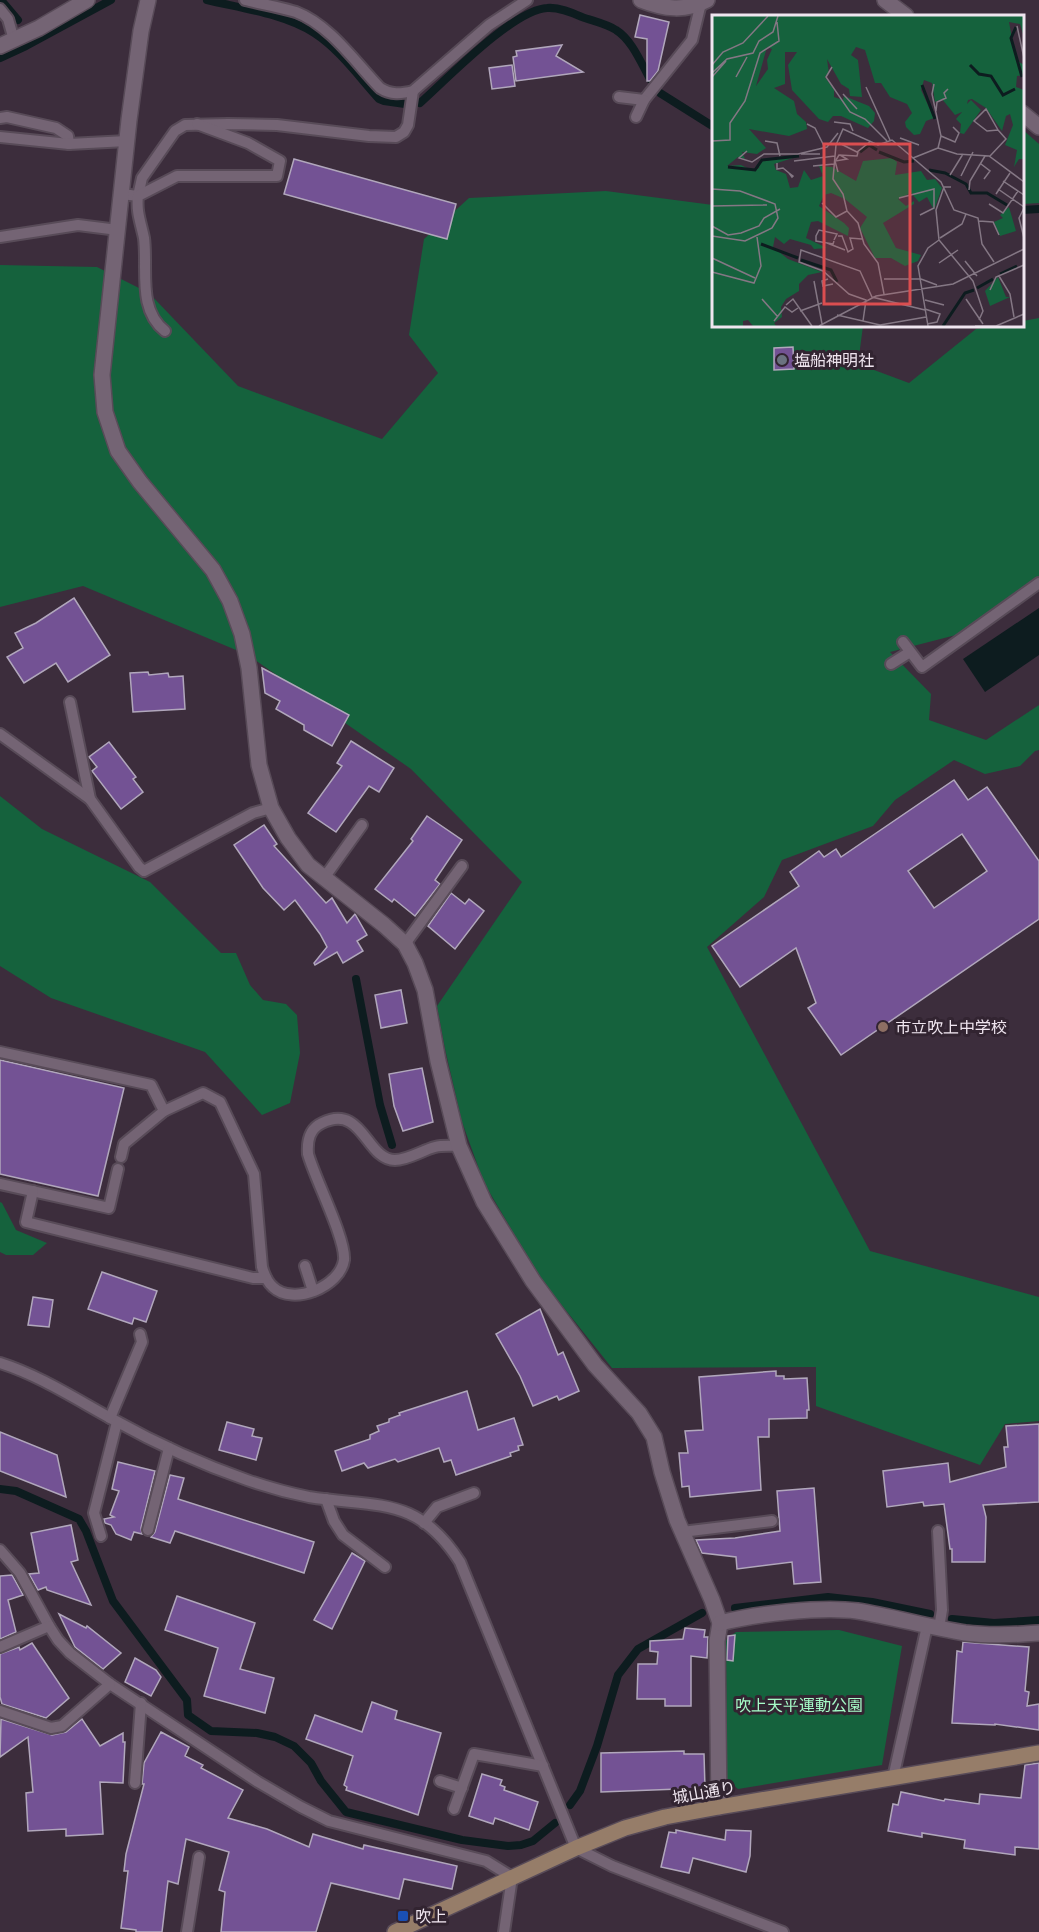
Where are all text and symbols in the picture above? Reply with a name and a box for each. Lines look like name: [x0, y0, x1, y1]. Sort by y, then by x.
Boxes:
inset map: [712, 15, 1024, 327]
place label: 塩船神明社: [794, 349, 874, 371]
marker: 塩船神明社: [775, 353, 789, 367]
place label: 市立吹上中学校: [895, 1016, 1007, 1038]
marker: 市立吹上中学校: [876, 1020, 890, 1034]
park label: 吹上天平運動公園: [735, 1694, 863, 1716]
street label: 城山通り: [671, 1776, 737, 1808]
place label: 吹上: [415, 1905, 447, 1927]
marker: 吹上: [396, 1909, 410, 1923]

